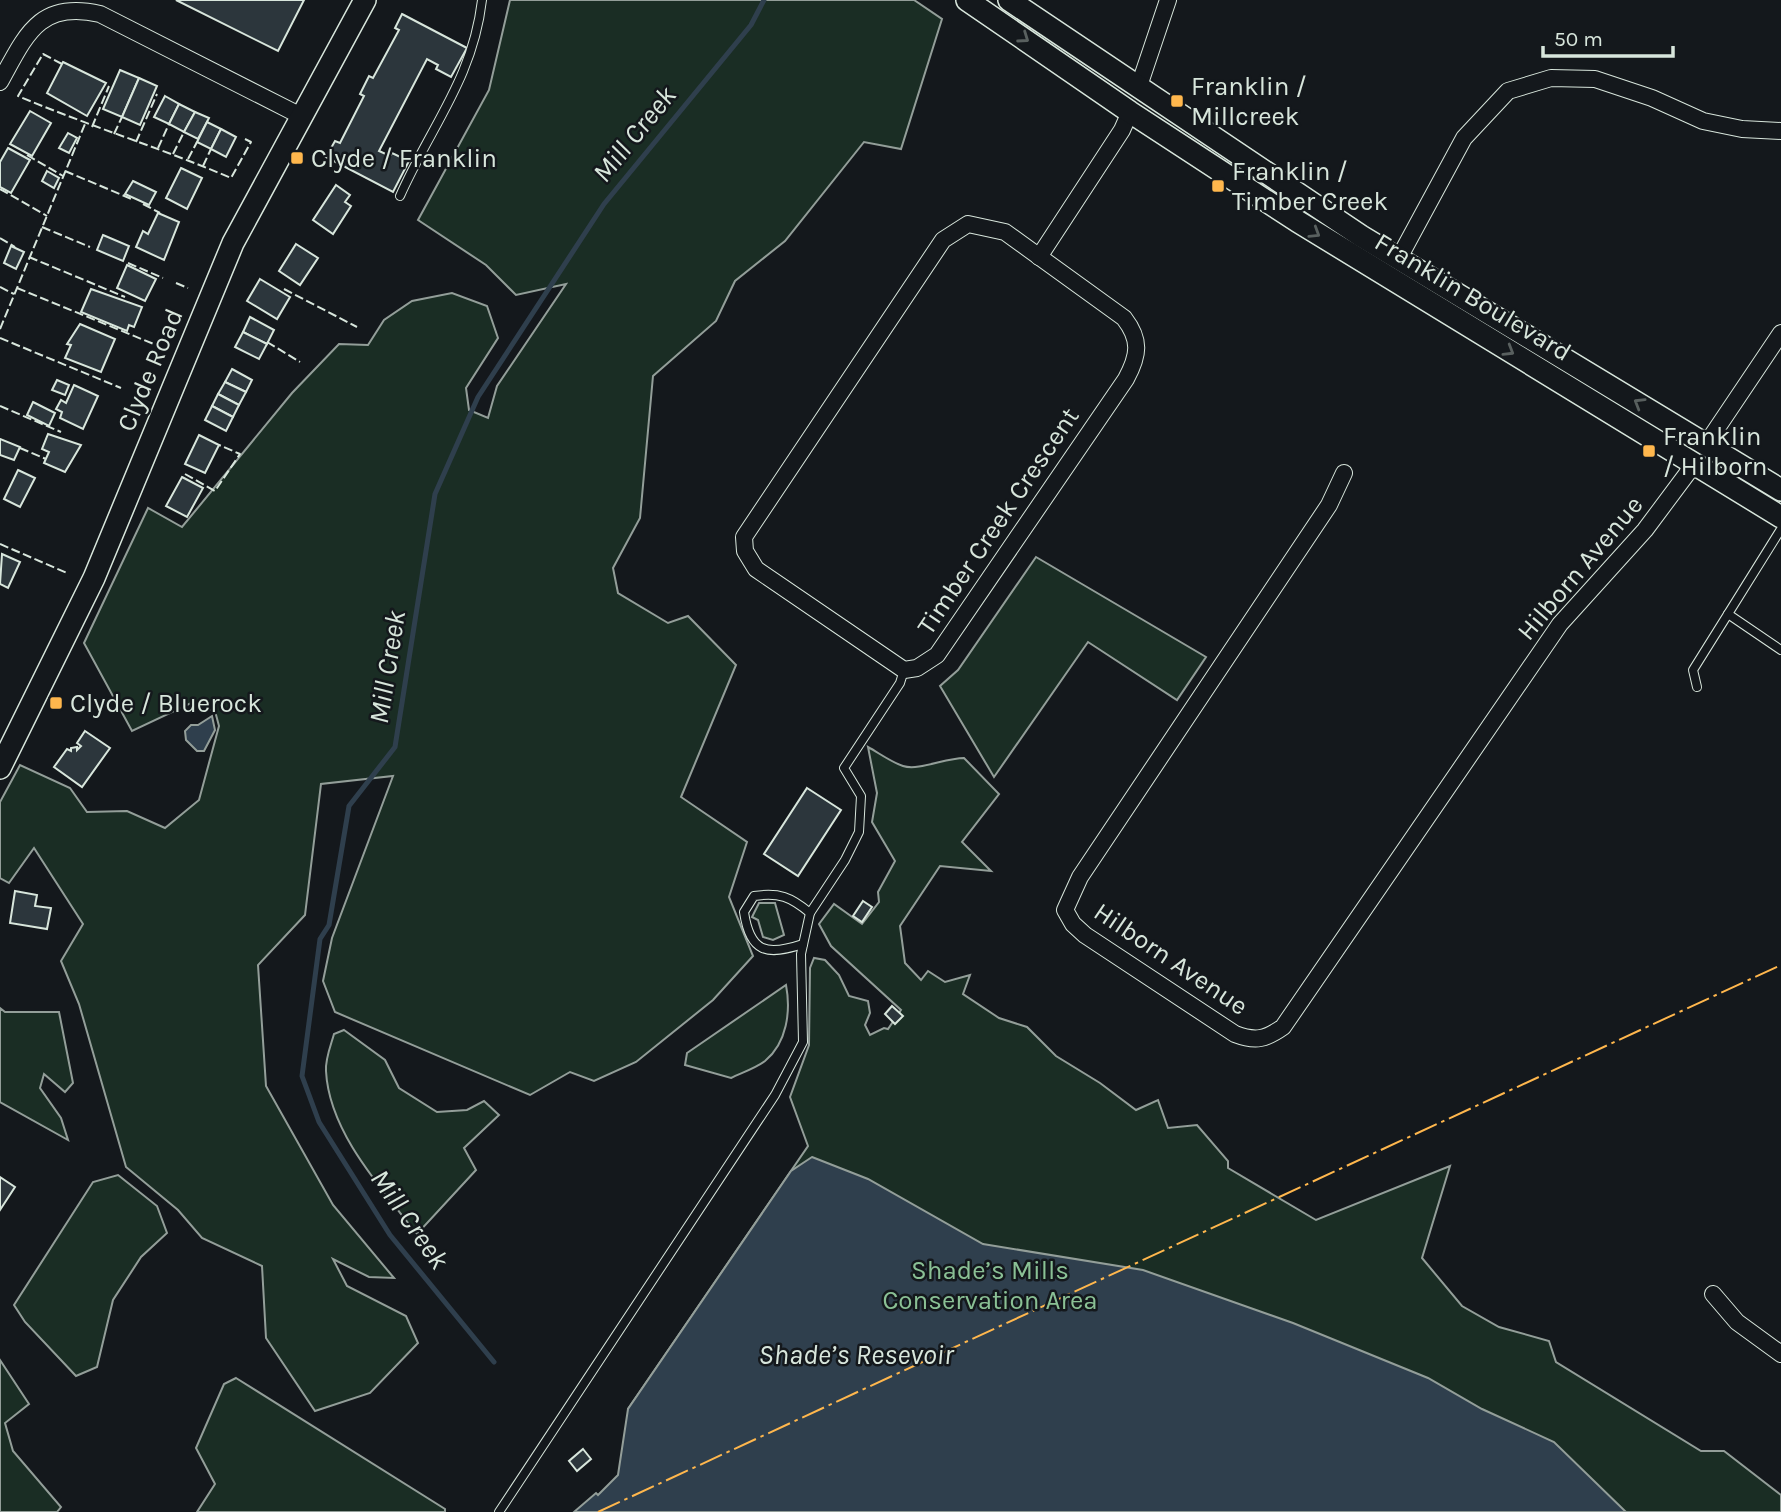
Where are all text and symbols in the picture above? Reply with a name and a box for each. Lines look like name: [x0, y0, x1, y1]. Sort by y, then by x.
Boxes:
scale bar: [1543, 14, 1672, 58]
text: 50 m: [1554, 27, 1603, 51]
one-way arrow: [1016, 30, 1029, 42]
place label: Franklin / Millcreek: [1191, 71, 1307, 132]
water label: Mill Creek: [585, 79, 683, 189]
marker: Franklin / Millcreek: [1169, 93, 1185, 109]
place label: Clyde / Franklin: [311, 143, 497, 174]
marker: Clyde / Franklin: [289, 150, 305, 166]
place label: Franklin / Timber Creek: [1232, 156, 1388, 217]
marker: Franklin / Timber Creek: [1210, 178, 1226, 194]
one-way arrow: [1307, 224, 1320, 237]
street label: Franklin Boulevard: [1369, 226, 1577, 368]
street label: Clyde Road: [110, 304, 190, 436]
one-way arrow: [1501, 343, 1514, 356]
one-way arrow: [1634, 398, 1647, 411]
street label: Timber Creek Crescent: [911, 402, 1086, 640]
place label: Franklin / Hilborn: [1663, 421, 1768, 482]
marker: Franklin / Hilborn: [1641, 443, 1657, 459]
street label: Hilborn Avenue: [1511, 490, 1649, 646]
water label: Mill Creek: [362, 607, 412, 726]
place label: Clyde / Bluerock: [70, 688, 262, 719]
marker: Clyde / Bluerock: [48, 695, 64, 711]
street label: Hilborn Avenue: [1088, 896, 1254, 1022]
water label: Mill Creek: [364, 1163, 457, 1276]
park label: Shade’s Mills Conservation Area: [882, 1255, 1098, 1316]
water label: Shade’s Resevoir: [758, 1338, 955, 1371]

